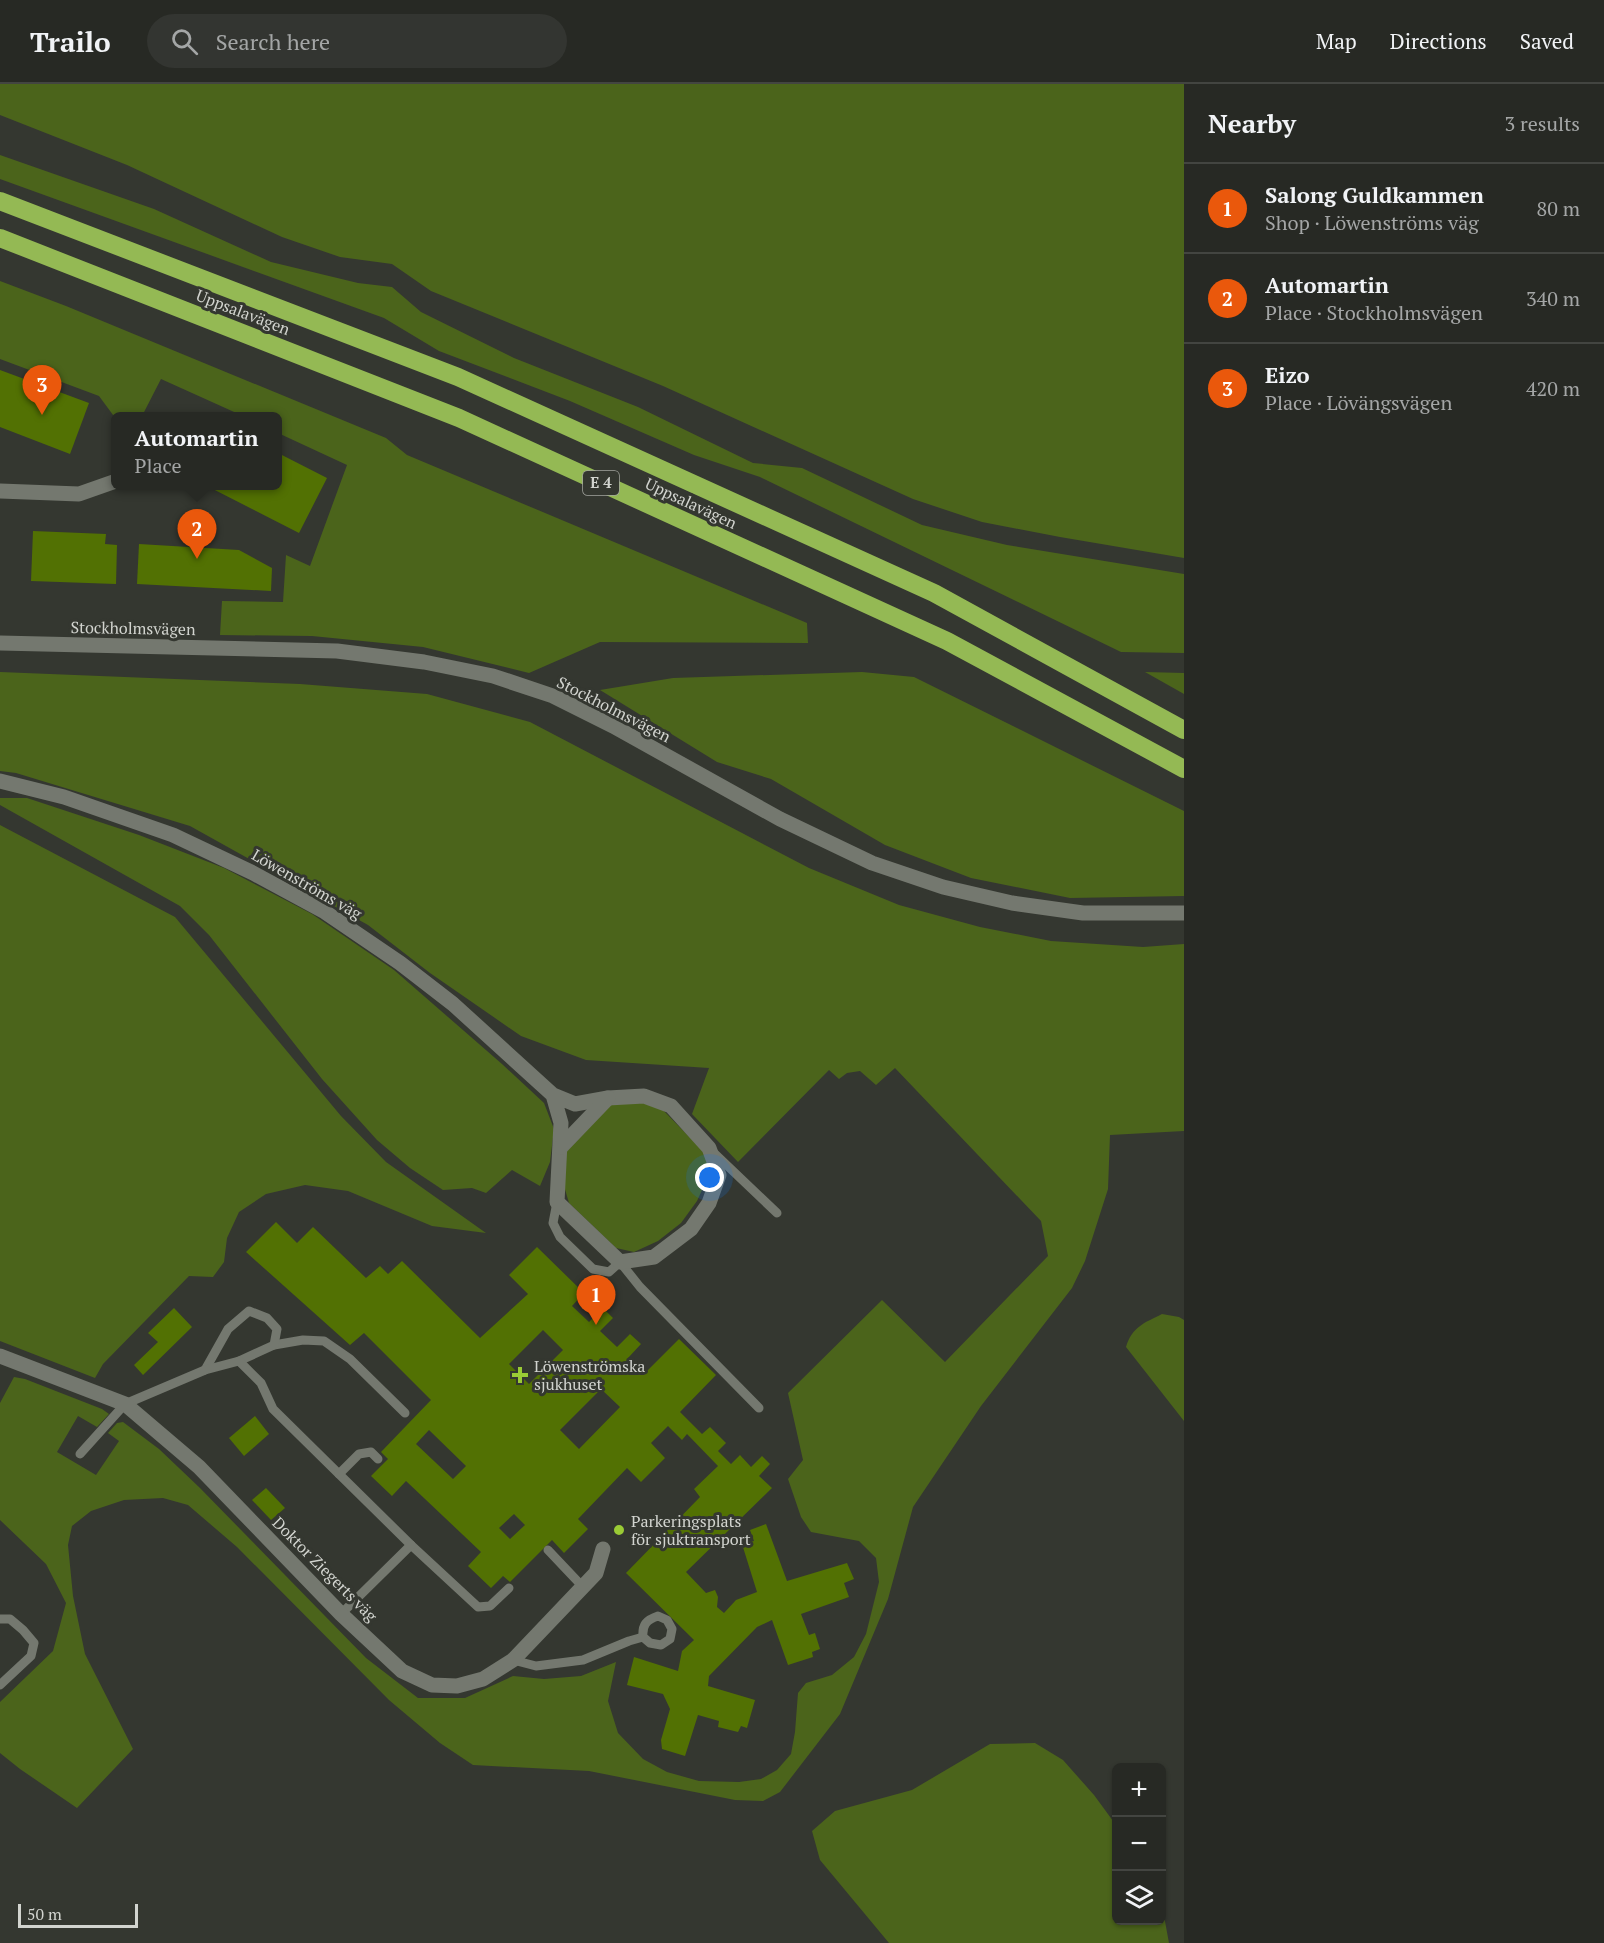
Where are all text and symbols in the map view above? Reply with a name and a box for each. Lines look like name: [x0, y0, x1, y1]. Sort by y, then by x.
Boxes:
search box: [147, 14, 567, 68]
text: Trailo: [30, 23, 111, 60]
icon: search: [168, 25, 201, 58]
text: Search here: [216, 27, 330, 56]
text: Map: [1316, 27, 1357, 55]
text: Directions: [1390, 27, 1487, 55]
text: Saved: [1520, 27, 1574, 55]
text: Nearby: [1208, 106, 1296, 140]
text: 3 results: [1505, 110, 1580, 137]
text: Salong Guldkammen: [1265, 180, 1484, 209]
text: 1: [1222, 195, 1233, 222]
text: 80 m: [1537, 195, 1580, 222]
text: Shop · Löwenströms väg: [1265, 209, 1479, 236]
text: Automartin: [1265, 270, 1389, 299]
street label: Uppsalavägen: [193, 284, 294, 340]
text: 2: [1222, 285, 1233, 312]
text: 340 m: [1526, 285, 1580, 312]
text: Place · Stockholmsvägen: [1265, 299, 1483, 326]
text: Eizo: [1265, 360, 1310, 389]
pin: 3: [22, 366, 62, 415]
text: 3: [1222, 375, 1233, 402]
text: 420 m: [1526, 375, 1580, 402]
text: Place · Lövängsvägen: [1265, 389, 1452, 416]
popup: [111, 412, 282, 490]
text: Automartin: [135, 423, 258, 452]
text: Place: [135, 452, 182, 479]
road number: E 4: [583, 471, 619, 495]
street label: Uppsalavägen: [642, 472, 741, 534]
pin: 2: [178, 510, 216, 559]
street label: Stockholmsvägen: [70, 616, 196, 640]
street label: Stockholmsvägen: [553, 671, 675, 747]
street label: Löwenströms väg: [248, 844, 366, 925]
your location: [695, 1163, 724, 1192]
pin: 1: [576, 1276, 616, 1325]
place label: Löwenströmska sjukhuset: [534, 1355, 645, 1395]
marker: Löwenströmska sjukhuset: [511, 1366, 529, 1384]
place label: Parkeringsplats för sjuktransport: [631, 1510, 751, 1550]
street label: Doktor Ziegerts väg: [268, 1512, 383, 1627]
marker: Parkeringsplats för sjuktransport: [612, 1523, 626, 1537]
map controls: [1112, 1763, 1166, 1925]
button: +: [1112, 1763, 1166, 1817]
button: −: [1112, 1817, 1166, 1871]
button: layers: [1112, 1871, 1166, 1925]
scale bar: [18, 1901, 138, 1928]
text: 50 m: [27, 1903, 62, 1925]

